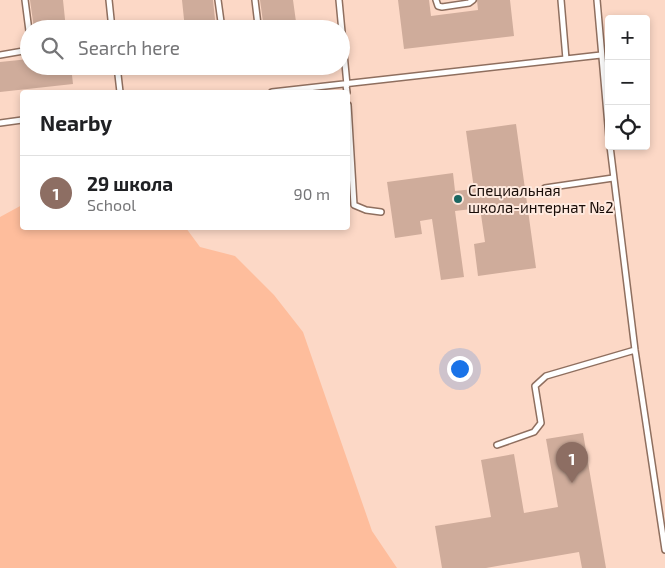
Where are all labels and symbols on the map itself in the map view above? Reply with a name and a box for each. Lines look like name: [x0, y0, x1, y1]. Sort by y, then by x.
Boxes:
place label: Специальная школа-интернат №2: [468, 181, 614, 216]
marker: Специальная школа-интернат №2: [452, 193, 464, 205]
your location: [447, 356, 473, 382]
pin: 1: [556, 442, 588, 483]

